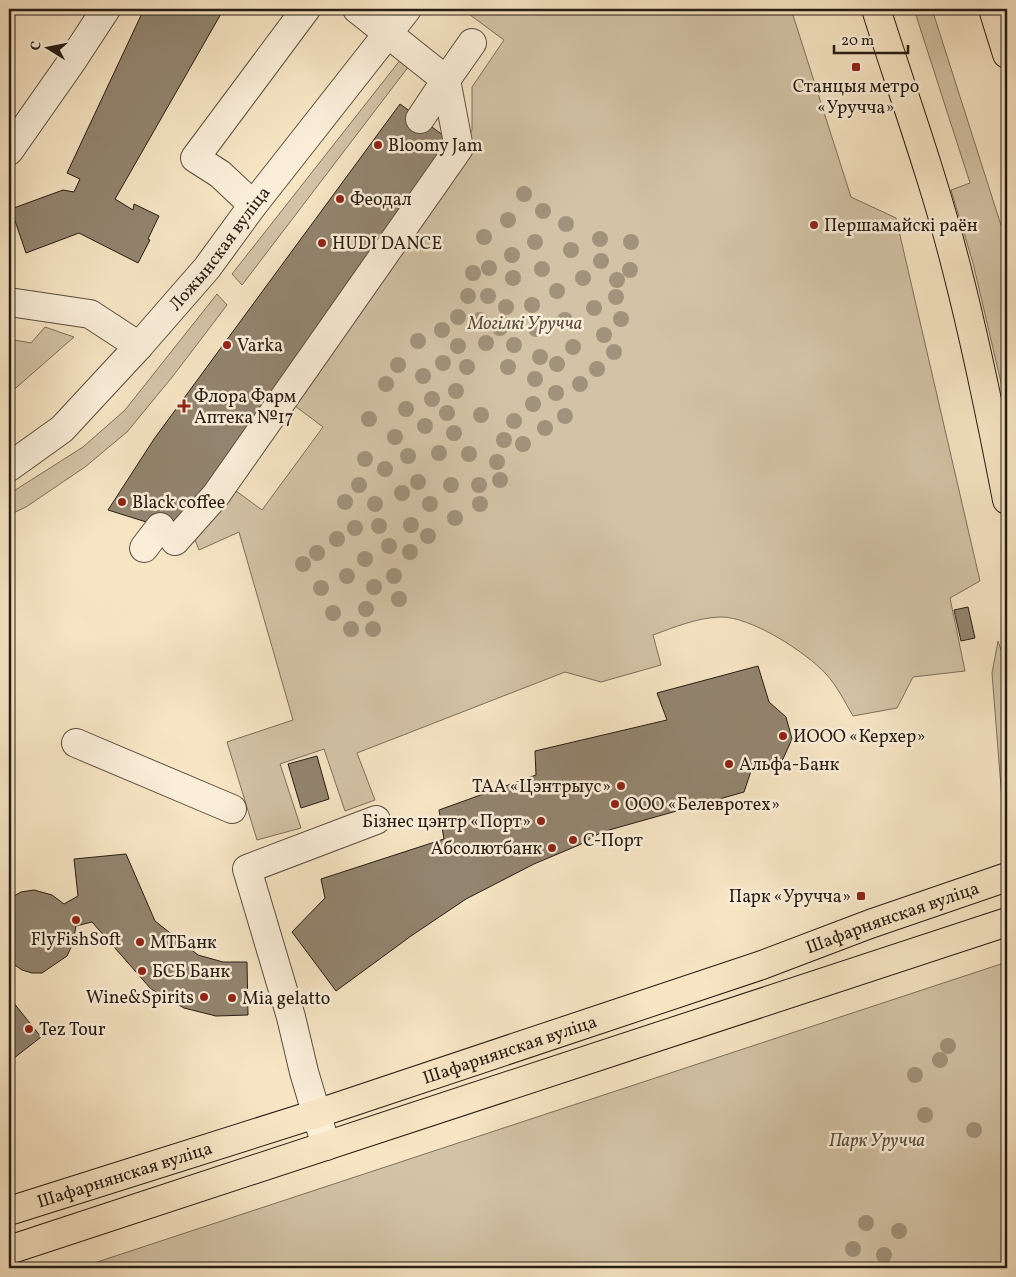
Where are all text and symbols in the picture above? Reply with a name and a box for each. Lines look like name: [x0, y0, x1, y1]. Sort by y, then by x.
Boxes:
north arrow: [22, 22, 72, 72]
scale bar: [834, 22, 907, 54]
text: 20 m: [841, 31, 874, 52]
text: С: [27, 40, 47, 52]
marker: Станцыя метро «Уручча»: [850, 61, 862, 73]
place label: Станцыя метро «Уручча»: [793, 75, 919, 121]
place label: Bloomy Jam: [388, 134, 483, 159]
marker: Bloomy Jam: [372, 139, 384, 151]
street label: Ложынская вуліца: [164, 182, 277, 317]
place label: Феодал: [350, 188, 412, 213]
marker: Феодал: [334, 193, 346, 205]
place label: Першамайскі раён: [824, 214, 978, 239]
marker: Першамайскі раён: [808, 219, 820, 231]
place label: HUDI DANCE: [332, 232, 442, 257]
marker: HUDI DANCE: [316, 237, 328, 249]
park label: Могілкі Уручча: [467, 312, 582, 337]
place label: Varka: [237, 334, 283, 359]
marker: Varka: [221, 339, 233, 351]
place label: Флора Фарм Аптека №17: [194, 385, 296, 431]
marker: Флора Фарм Аптека №17: [178, 400, 190, 412]
place label: Black coffee: [132, 491, 225, 516]
marker: Black coffee: [116, 496, 128, 508]
place label: ИООО «Керхер»: [793, 725, 926, 750]
marker: ИООО «Керхер»: [777, 730, 789, 742]
place label: Альфа-Банк: [739, 753, 840, 778]
marker: Альфа-Банк: [723, 758, 735, 770]
place label: ТАА «Цэнтрыус»: [472, 775, 611, 800]
marker: ТАА «Цэнтрыус»: [615, 780, 627, 792]
place label: ООО «Белевротех»: [625, 793, 780, 818]
marker: ООО «Белевротех»: [609, 798, 621, 810]
place label: Бізнес цэнтр «Порт»: [362, 810, 531, 835]
marker: Бізнес цэнтр «Порт»: [535, 815, 547, 827]
place label: С-Порт: [583, 829, 643, 854]
marker: С-Порт: [567, 834, 579, 846]
place label: Абсолютбанк: [431, 837, 542, 862]
marker: Абсолютбанк: [546, 842, 558, 854]
street label: Шафарнянская вуліца: [803, 876, 983, 961]
place label: Парк «Уручча»: [729, 885, 851, 910]
marker: Парк «Уручча»: [855, 890, 867, 902]
marker: FlyFishSoft: [70, 914, 82, 926]
place label: FlyFishSoft: [31, 928, 121, 953]
place label: МТБанк: [150, 931, 217, 956]
marker: МТБанк: [134, 936, 146, 948]
place label: БСБ Банк: [152, 960, 231, 985]
marker: БСБ Банк: [136, 965, 148, 977]
place label: Wine&Spirits: [86, 986, 194, 1011]
place label: Mia gelatto: [242, 987, 330, 1012]
marker: Wine&Spirits: [198, 991, 210, 1003]
marker: Mia gelatto: [226, 992, 238, 1004]
street label: Шафарнянская вуліца: [420, 1010, 601, 1092]
place label: Tez Tour: [39, 1018, 106, 1043]
marker: Tez Tour: [23, 1023, 35, 1035]
park label: Парк Уручча: [829, 1129, 925, 1154]
street label: Шафарнянская вуліца: [34, 1137, 216, 1215]

